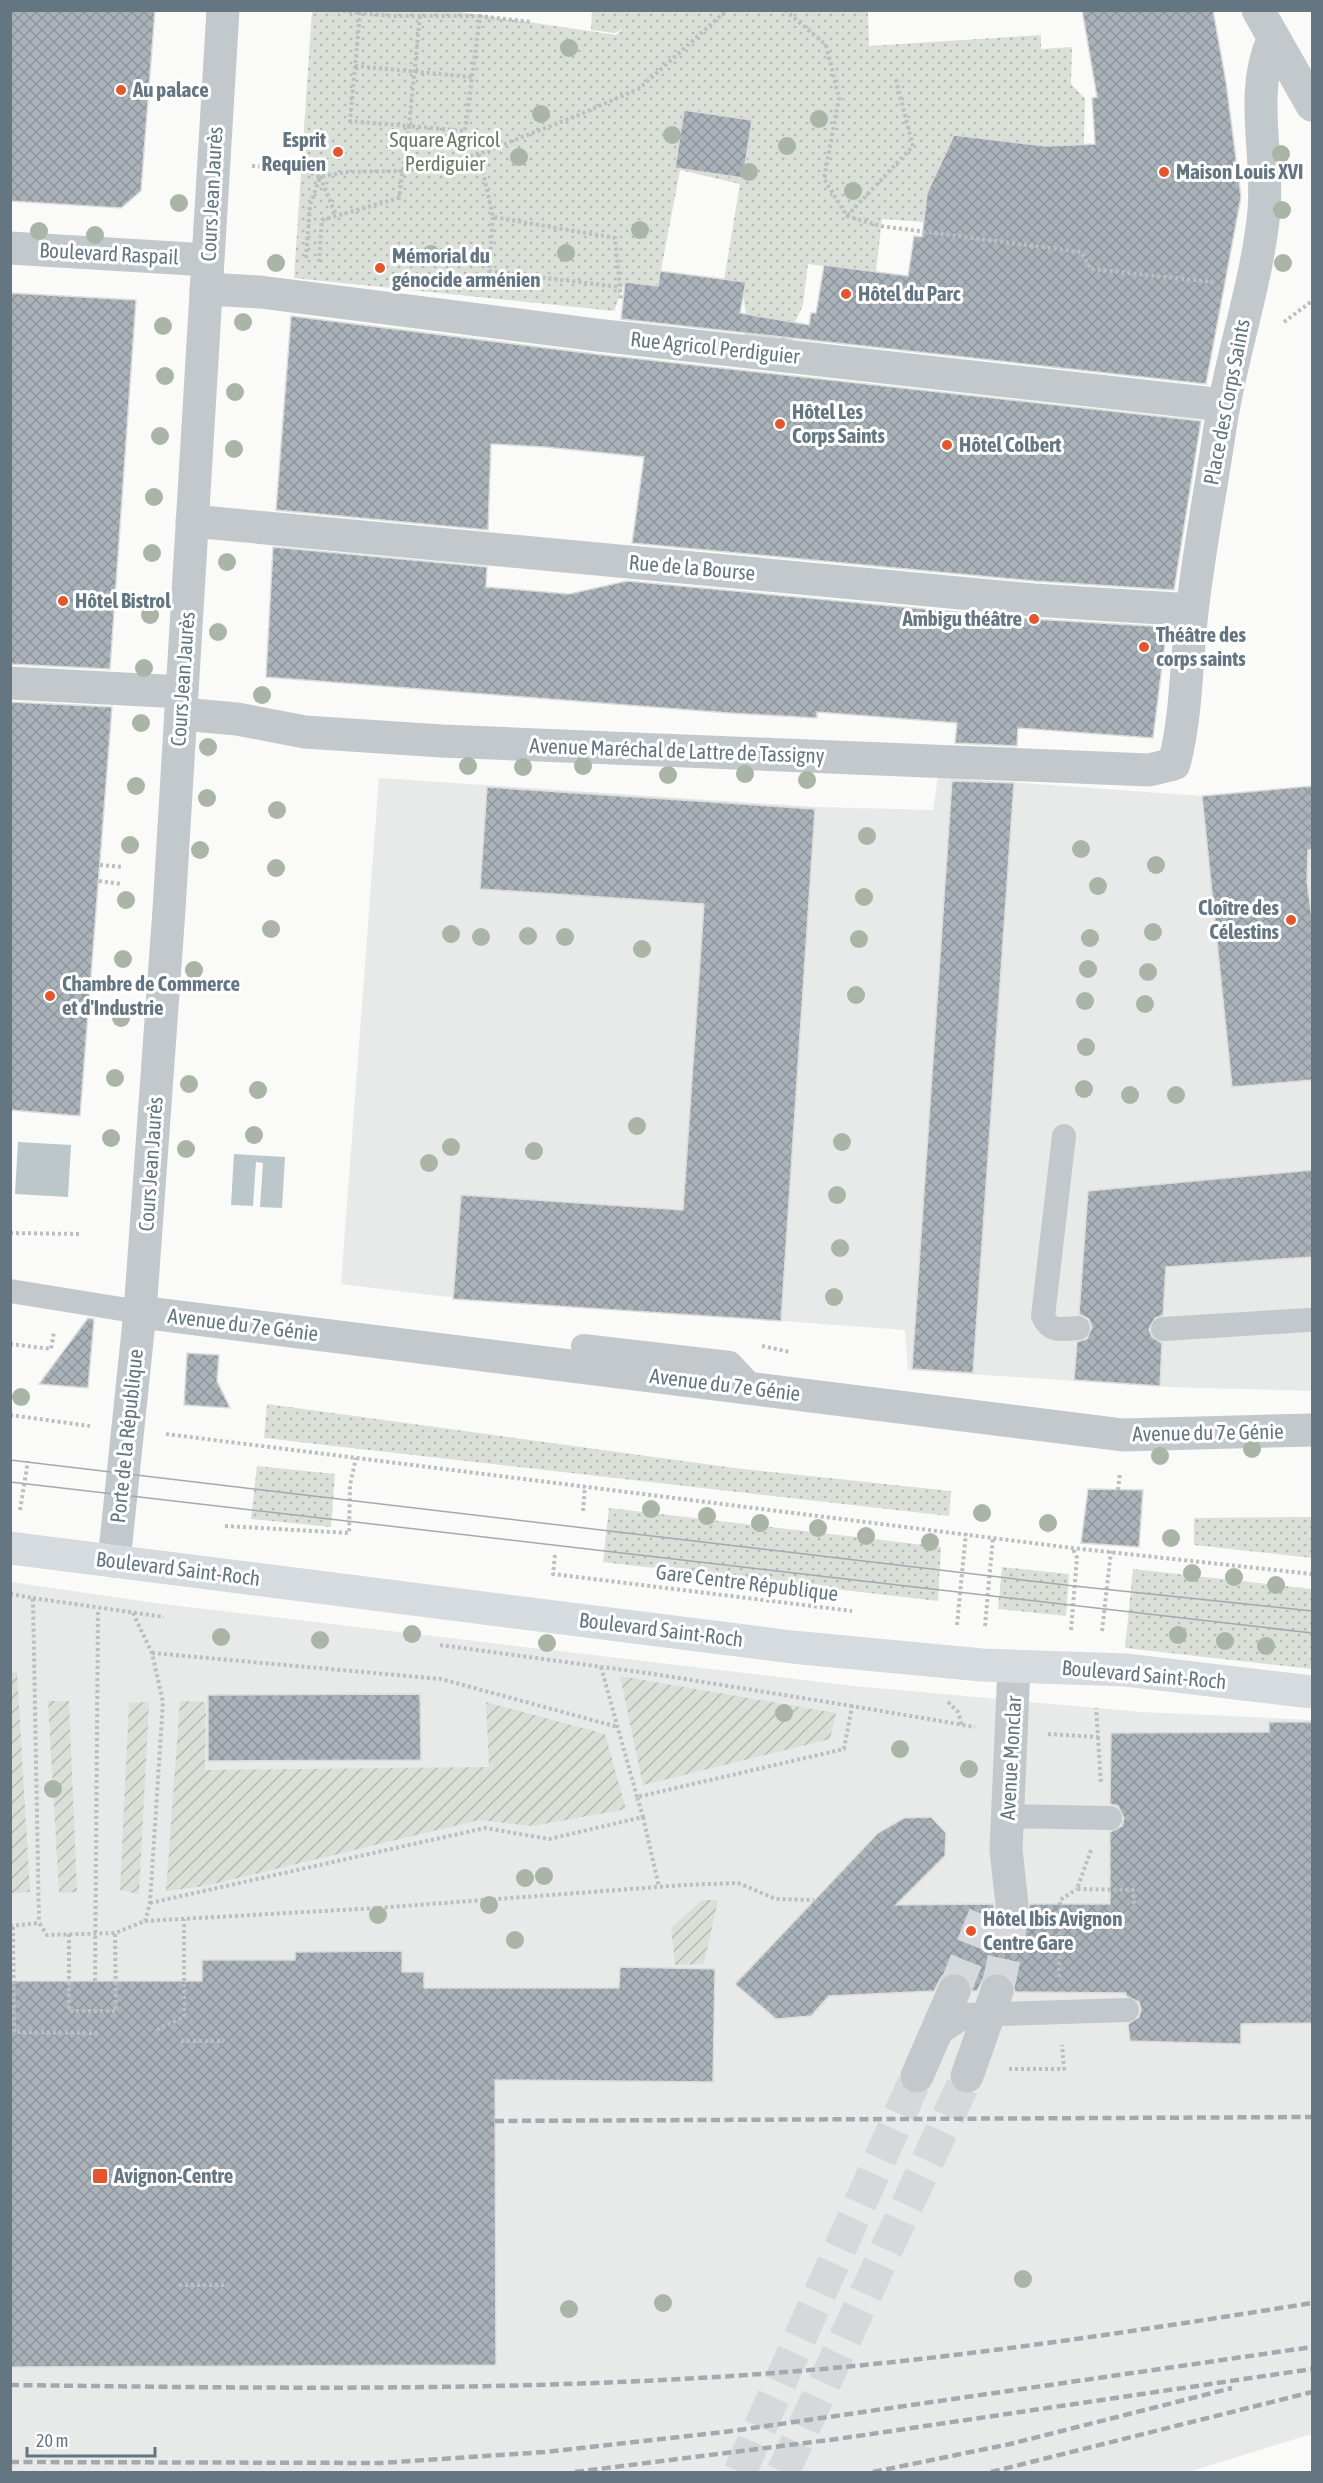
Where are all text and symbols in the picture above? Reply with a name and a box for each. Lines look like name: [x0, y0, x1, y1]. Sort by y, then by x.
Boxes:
place label: Au palace: [132, 77, 209, 101]
marker: Au palace: [114, 83, 128, 97]
street label: Cours Jean Jaurès: [195, 126, 227, 262]
place label: Esprit Requien: [261, 127, 326, 175]
park label: Square Agricol Perdiguier: [390, 127, 501, 175]
marker: Esprit Requien: [331, 145, 345, 159]
place label: Maison Louis XVI: [1176, 159, 1303, 183]
marker: Maison Louis XVI: [1157, 165, 1171, 179]
street label: Boulevard Raspail: [39, 237, 180, 269]
place label: Mémorial du génocide arménien: [392, 243, 541, 291]
marker: Mémorial du génocide arménien: [373, 261, 387, 275]
place label: Hôtel du Parc: [858, 281, 961, 305]
marker: Hôtel du Parc: [839, 287, 853, 301]
street label: Place des Corps Saints: [1198, 317, 1254, 487]
street label: Rue Agricol Perdiguier: [629, 326, 802, 368]
place label: Hôtel Les Corps Saints: [792, 399, 885, 447]
marker: Hôtel Les Corps Saints: [773, 417, 787, 431]
place label: Hôtel Colbert: [959, 432, 1061, 456]
marker: Hôtel Colbert: [940, 438, 954, 452]
street label: Rue de la Bourse: [628, 550, 756, 584]
place label: Hôtel Bistrol: [75, 588, 171, 612]
marker: Hôtel Bistrol: [56, 594, 70, 608]
place label: Ambigu théâtre: [901, 606, 1022, 630]
street label: Cours Jean Jaurès: [165, 611, 199, 747]
marker: Ambigu théâtre: [1027, 612, 1041, 626]
place label: Théâtre des corps saints: [1156, 622, 1246, 670]
marker: Théâtre des corps saints: [1137, 640, 1151, 654]
street label: Avenue Maréchal de Lattre de Tassigny: [529, 733, 825, 767]
place label: Cloître des Célestins: [1198, 895, 1280, 943]
marker: Cloître des Célestins: [1284, 913, 1298, 927]
place label: Chambre de Commerce et d'Industrie: [62, 971, 240, 1019]
marker: Chambre de Commerce et d'Industrie: [43, 989, 57, 1003]
street label: Cours Jean Jaurès: [133, 1096, 167, 1232]
street label: Avenue du 7e Génie: [166, 1303, 320, 1345]
street label: Porte de la République: [105, 1348, 147, 1524]
street label: Avenue du 7e Génie: [648, 1363, 802, 1405]
street label: Avenue du 7e Génie: [1132, 1419, 1284, 1445]
street label: Boulevard Saint-Roch: [95, 1546, 262, 1590]
street label: Gare Centre République: [655, 1559, 840, 1605]
street label: Boulevard Saint-Roch: [578, 1607, 745, 1651]
street label: Boulevard Saint-Roch: [1061, 1655, 1227, 1693]
street label: Avenue Monclar: [995, 1694, 1025, 1821]
place label: Hôtel Ibis Avignon Centre Gare: [983, 1906, 1122, 1954]
marker: Hôtel Ibis Avignon Centre Gare: [964, 1924, 978, 1938]
place label: Avignon-Centre: [113, 2163, 233, 2187]
marker: Avignon-Centre: [91, 2167, 109, 2185]
scale bar: [27, 2420, 154, 2458]
text: 20 m: [36, 2430, 68, 2451]

